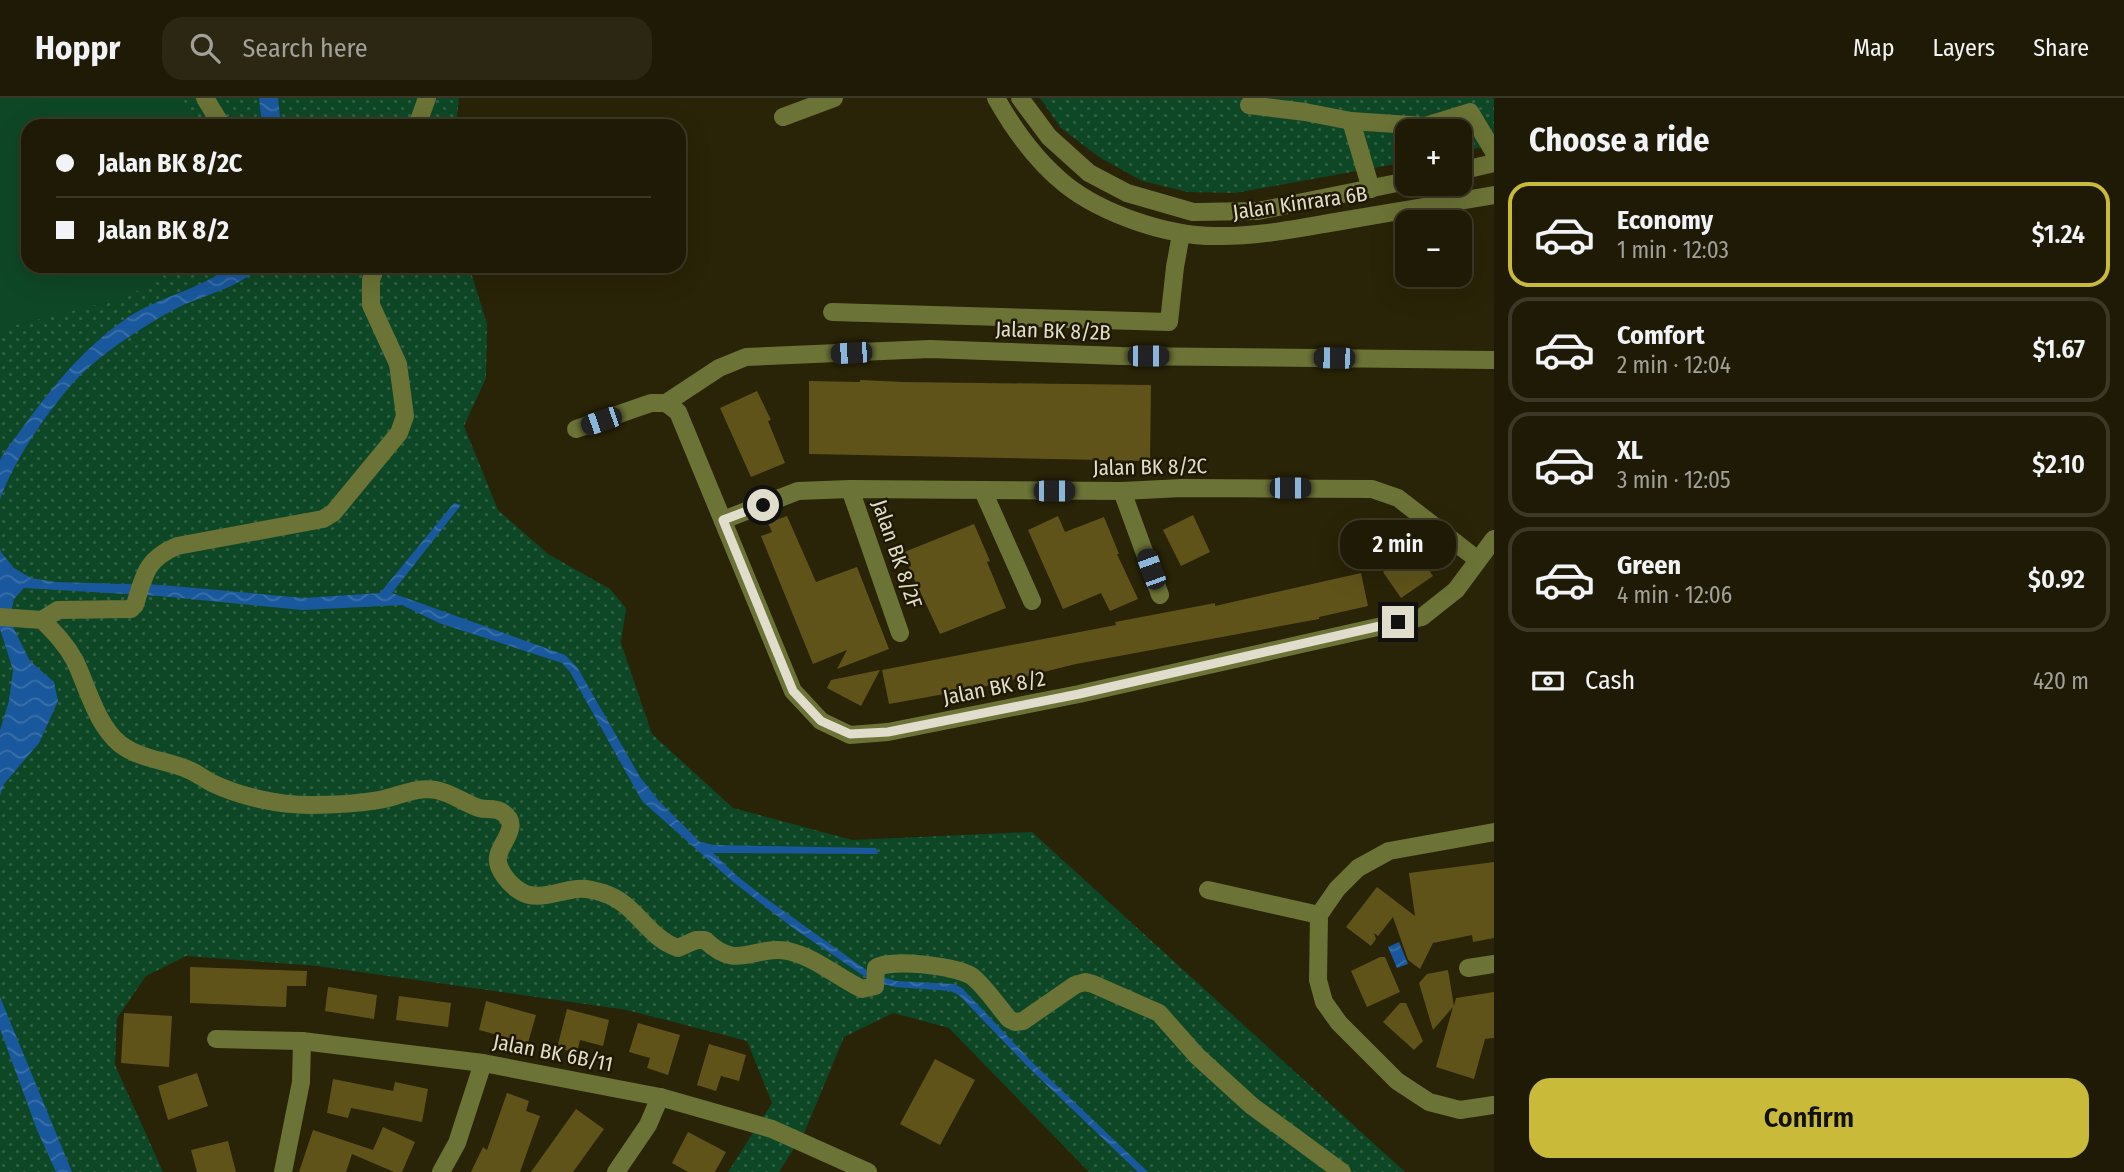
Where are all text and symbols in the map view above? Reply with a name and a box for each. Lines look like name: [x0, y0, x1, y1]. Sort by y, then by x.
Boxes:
search box: [162, 17, 652, 80]
text: Hoppr: [35, 28, 120, 68]
icon: search: [186, 29, 224, 67]
text: Search here: [242, 33, 368, 64]
text: Map: [1853, 34, 1895, 62]
text: Layers: [1933, 34, 1995, 62]
text: Share: [2033, 34, 2089, 62]
map controls: [1395, 119, 1472, 287]
button: +: [1395, 119, 1472, 196]
text: Choose a ride: [1529, 121, 1710, 159]
text: Jalan BK 8/2C: [98, 148, 242, 179]
street label: Jalan Kinrara 6B: [1231, 181, 1369, 225]
icon: car: [1533, 203, 1596, 266]
text: Economy: [1617, 205, 1713, 236]
button: −: [1395, 210, 1472, 287]
text: Jalan BK 8/2: [98, 215, 229, 246]
text: $1.24: [2032, 219, 2085, 250]
text: 1 min · 12:03: [1617, 236, 1729, 264]
street label: Jalan BK 8/2B: [995, 316, 1111, 346]
icon: car: [1533, 318, 1596, 381]
text: Comfort: [1617, 320, 1705, 351]
text: $1.67: [2033, 334, 2085, 365]
car: [830, 341, 873, 365]
car: [1128, 346, 1170, 367]
car: [1313, 347, 1356, 369]
text: 2 min · 12:04: [1617, 351, 1731, 379]
car: [578, 404, 625, 438]
icon: car: [1533, 433, 1596, 496]
text: XL: [1617, 435, 1643, 466]
text: $2.10: [2032, 449, 2085, 480]
street label: Jalan BK 8/2C: [1093, 453, 1208, 481]
text: 3 min · 12:05: [1617, 466, 1731, 494]
car: [1270, 478, 1312, 499]
car: [1034, 481, 1076, 502]
route start: [747, 489, 779, 521]
street label: Jalan BK 8/2F: [866, 496, 928, 612]
callout: 2 min: [1340, 520, 1456, 570]
text: 2 min: [1372, 530, 1424, 558]
car: [1134, 546, 1169, 592]
icon: car: [1533, 548, 1596, 611]
text: Green: [1617, 550, 1681, 581]
text: $0.92: [2028, 564, 2085, 595]
text: 4 min · 12:06: [1617, 581, 1732, 609]
route end: [1382, 606, 1414, 638]
icon: cash: [1529, 662, 1567, 700]
street label: Jalan BK 8/2: [941, 665, 1047, 711]
text: Cash: [1585, 665, 1635, 696]
text: 420 m: [2033, 667, 2089, 695]
street label: Jalan BK 6B/11: [491, 1029, 615, 1077]
button: Confirm: [1529, 1078, 2089, 1158]

